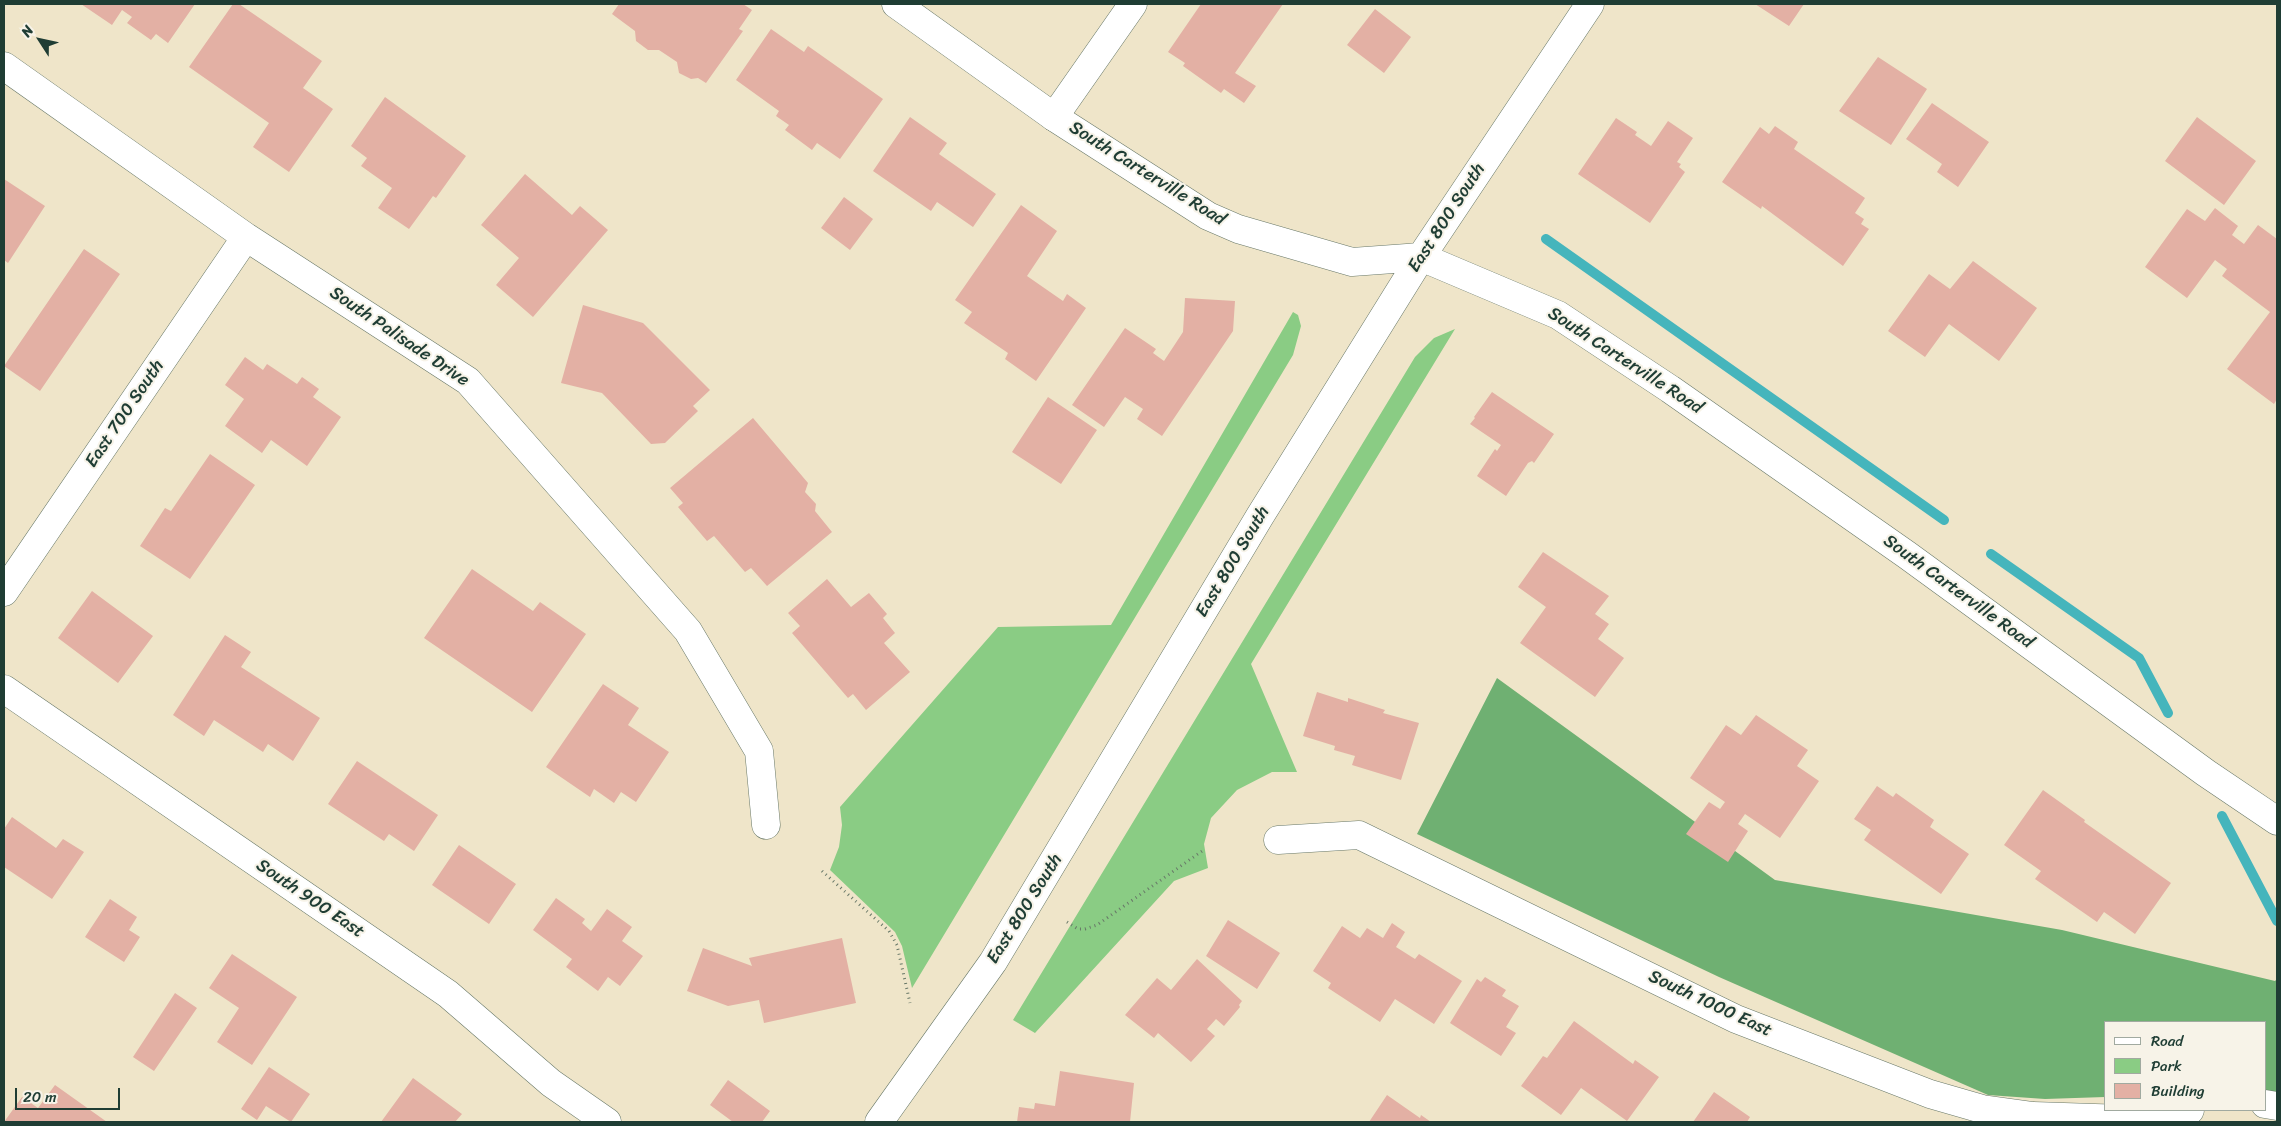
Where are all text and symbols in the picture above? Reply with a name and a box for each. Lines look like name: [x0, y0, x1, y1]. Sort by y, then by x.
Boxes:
north arrow: [15, 15, 65, 65]
text: N: [14, 20, 40, 42]
street label: South Carterville Road: [1065, 117, 1229, 231]
street label: East 800 South: [1404, 159, 1490, 277]
street label: South Palisade Drive: [325, 282, 473, 392]
street label: South Carterville Road: [1543, 303, 1707, 419]
street label: East 700 South: [81, 356, 169, 472]
street label: East 800 South: [1191, 503, 1275, 621]
street label: South Carterville Road: [1879, 530, 2037, 654]
street label: East 800 South: [983, 850, 1067, 968]
street label: South 900 East: [252, 855, 368, 943]
street label: South 1000 East: [1645, 966, 1775, 1042]
legend: [2104, 1021, 2266, 1111]
text: Road: [2151, 1028, 2183, 1054]
text: Park: [2151, 1053, 2182, 1079]
scale bar: [18, 1078, 122, 1110]
text: Building: [2151, 1078, 2205, 1104]
text: 20 m: [23, 1084, 57, 1110]

